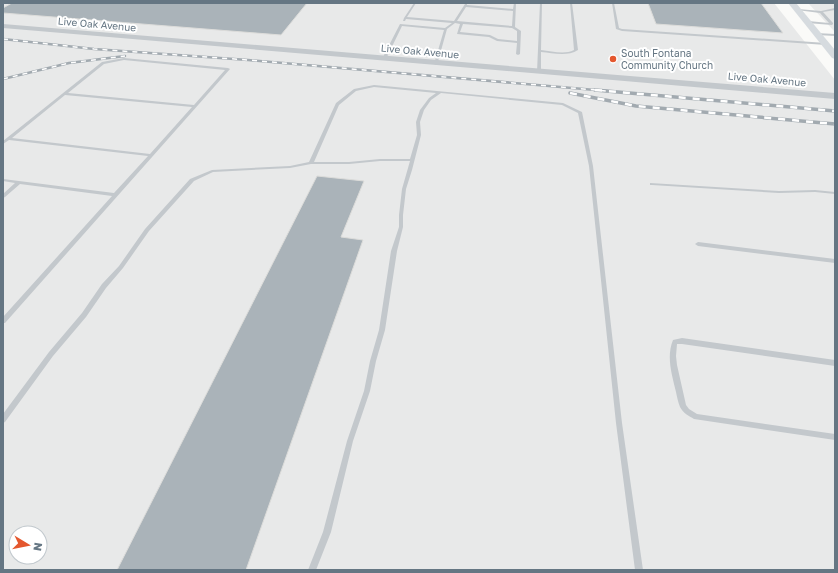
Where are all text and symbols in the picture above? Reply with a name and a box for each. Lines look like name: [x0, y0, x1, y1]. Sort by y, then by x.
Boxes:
street label: Live Oak Avenue: [57, 15, 137, 33]
street label: Live Oak Avenue: [380, 42, 460, 60]
place label: South Fontana Community Church: [621, 47, 713, 71]
marker: South Fontana Community Church: [608, 54, 618, 64]
street label: Live Oak Avenue: [727, 70, 807, 88]
north arrow: [8, 525, 48, 565]
text: N: [31, 542, 45, 552]

